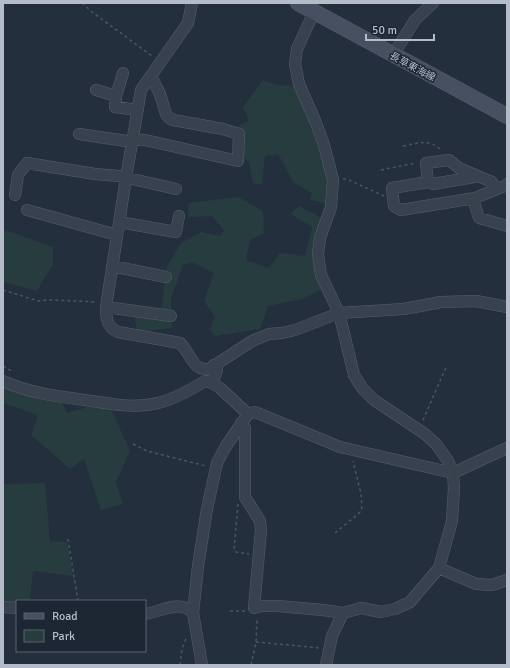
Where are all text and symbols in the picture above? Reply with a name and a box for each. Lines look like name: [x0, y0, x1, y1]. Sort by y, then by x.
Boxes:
scale bar: [366, 16, 434, 42]
text: 50 m: [372, 23, 397, 38]
street label: 長草東海線: [388, 50, 437, 84]
legend: [16, 600, 146, 652]
text: Road: [52, 609, 78, 624]
text: Park: [52, 629, 75, 644]

